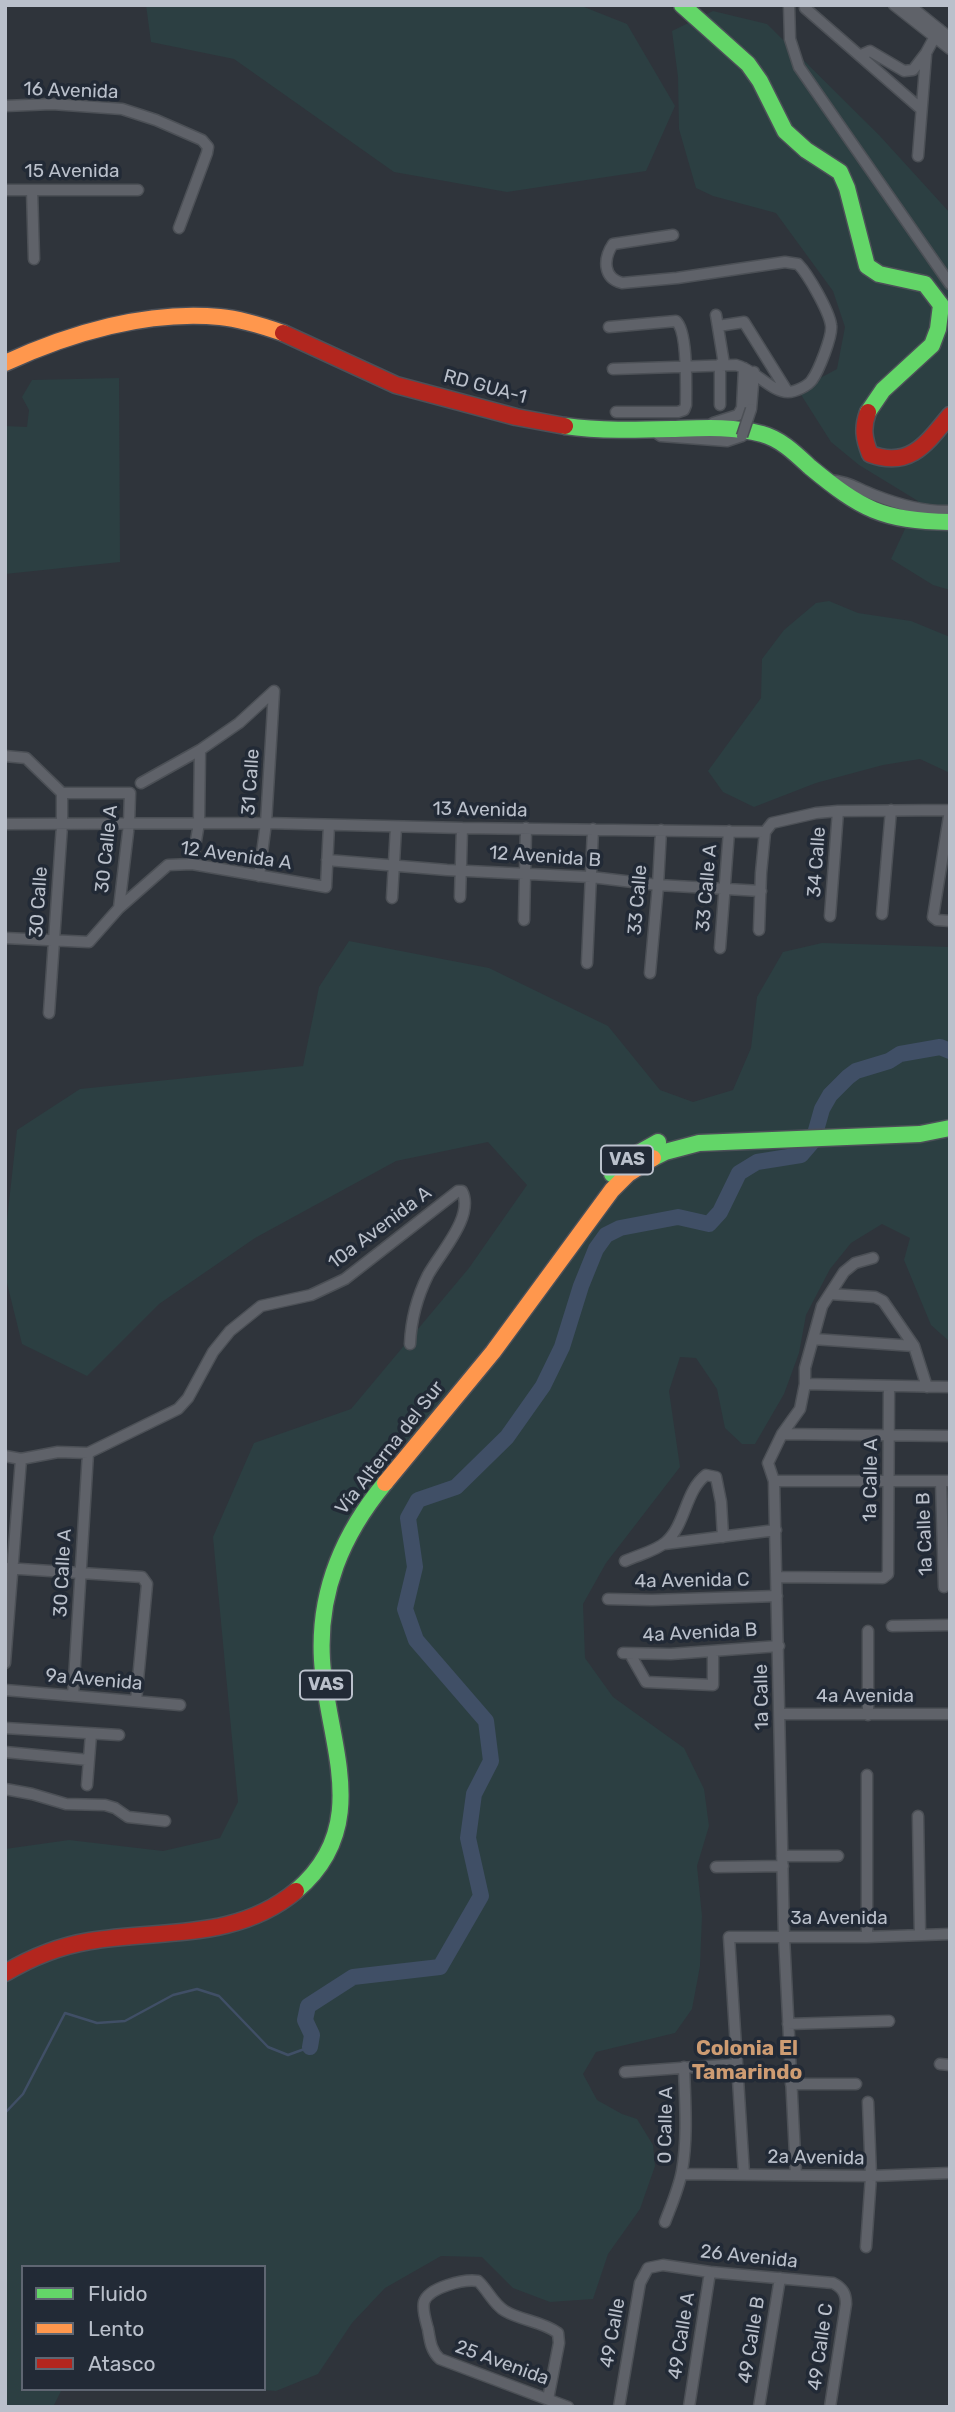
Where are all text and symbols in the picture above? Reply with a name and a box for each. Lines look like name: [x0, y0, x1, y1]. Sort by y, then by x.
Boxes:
street label: 16 Avenida: [23, 78, 119, 104]
street label: 15 Avenida: [25, 161, 119, 183]
street label: RD GUA-1: [441, 365, 529, 409]
street label: 31 Calle: [237, 748, 265, 816]
street label: 13 Avenida: [432, 798, 528, 822]
street label: 30 Calle A: [91, 804, 123, 894]
street label: 34 Calle: [803, 826, 831, 898]
street label: 12 Avenida A: [179, 837, 293, 875]
street label: 12 Avenida B: [488, 842, 602, 872]
street label: 33 Calle A: [692, 843, 722, 933]
street label: 33 Calle: [624, 864, 652, 936]
street label: 30 Calle: [25, 866, 53, 938]
road number: VAS: [601, 1146, 653, 1175]
street label: 10a Avenida A: [324, 1182, 436, 1274]
street label: Vía Alterna del Sur: [331, 1377, 449, 1519]
street label: 1a Calle A: [859, 1438, 883, 1522]
street label: 1a Calle B: [912, 1492, 938, 1576]
street label: 30 Calle A: [49, 1528, 77, 1618]
street label: 4a Avenida C: [634, 1569, 750, 1593]
street label: 4a Avenida B: [642, 1619, 758, 1647]
street label: 9a Avenida: [45, 1664, 143, 1696]
street label: 1a Calle: [750, 1664, 774, 1730]
road number: VAS: [300, 1670, 352, 1700]
street label: 4a Avenida: [816, 1686, 914, 1708]
street label: 3a Avenida: [790, 1908, 888, 1930]
district label: Colonia El Tamarindo: [692, 2036, 802, 2086]
street label: 0 Calle A: [654, 2086, 678, 2164]
street label: 2a Avenida: [767, 2146, 865, 2170]
street label: 26 Avenida: [699, 2241, 799, 2273]
legend: [21, 2265, 266, 2391]
text: Fluido: [88, 2281, 148, 2306]
street label: 49 Calle A: [664, 2291, 700, 2381]
street label: 49 Calle B: [734, 2295, 770, 2385]
street label: 49 Calle: [596, 2296, 630, 2370]
street label: 49 Calle C: [804, 2302, 838, 2392]
text: Lento: [88, 2316, 144, 2341]
street label: 25 Avenida: [452, 2336, 552, 2390]
text: Atasco: [88, 2351, 156, 2376]

